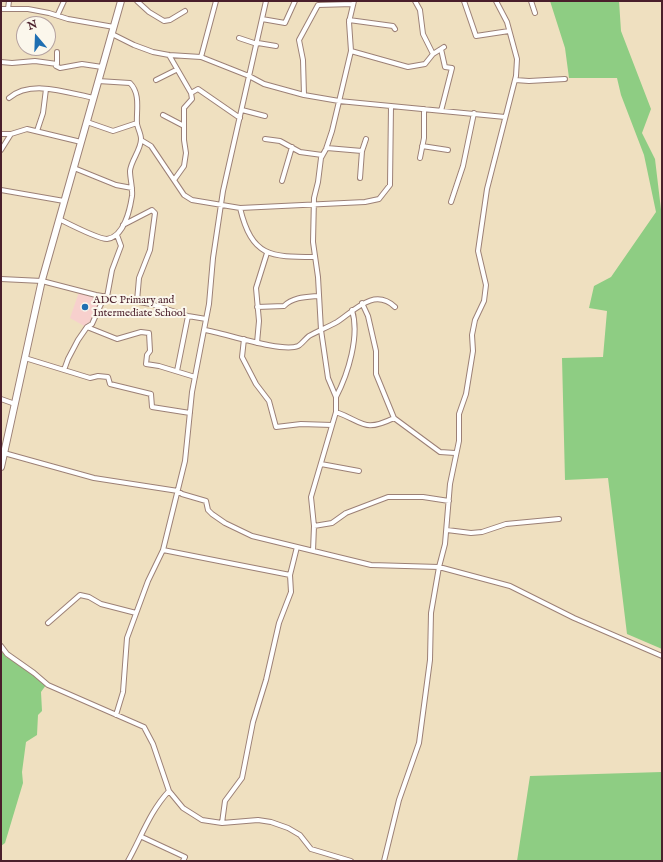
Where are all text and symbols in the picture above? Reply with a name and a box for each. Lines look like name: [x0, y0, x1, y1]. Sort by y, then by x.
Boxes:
north arrow: [16, 16, 56, 56]
text: N: [26, 17, 39, 34]
place label: ADC Primary and Intermediate School: [93, 294, 186, 320]
marker: ADC Primary and Intermediate School: [80, 302, 90, 312]

